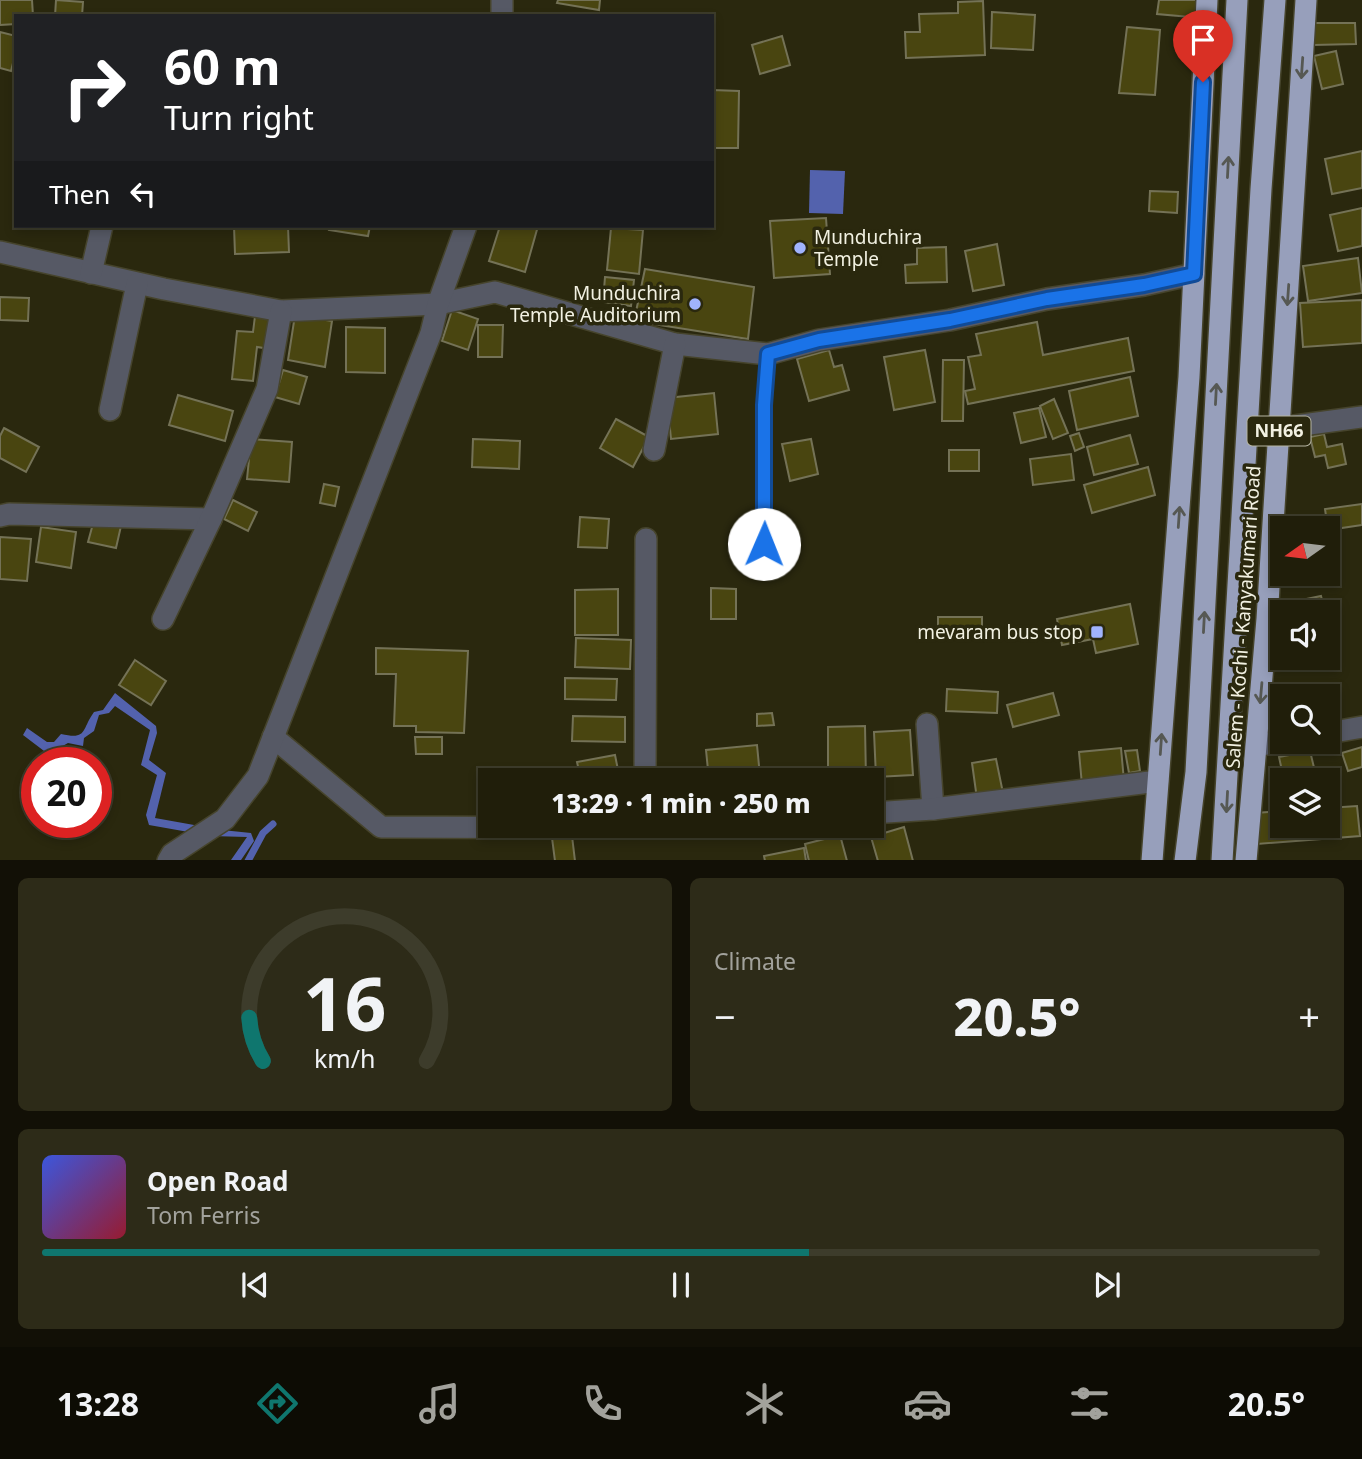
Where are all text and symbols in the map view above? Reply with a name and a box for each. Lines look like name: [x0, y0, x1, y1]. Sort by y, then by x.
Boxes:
pin: [1173, 10, 1233, 82]
icon: arrive: [1184, 21, 1222, 59]
text: 60 m: [164, 33, 281, 99]
icon: right: [49, 42, 140, 133]
one-way arrow: [1296, 56, 1309, 79]
text: Turn right: [164, 96, 314, 139]
one-way arrow: [1222, 156, 1235, 179]
icon: left: [124, 175, 162, 213]
text: Then: [49, 176, 110, 212]
place label: Munduchira Temple: [814, 224, 922, 272]
marker: Munduchira Temple: [792, 240, 808, 256]
place label: Munduchira Temple Auditorium: [510, 280, 681, 328]
one-way arrow: [1281, 283, 1294, 306]
marker: Munduchira Temple Auditorium: [687, 296, 703, 312]
one-way arrow: [1210, 383, 1223, 406]
road number: NH66: [1248, 416, 1310, 446]
street label: Salem - Kochi - Kanyakumari Road: [1219, 465, 1267, 769]
one-way arrow: [1173, 506, 1186, 529]
position arrow: [727, 507, 801, 581]
north arrow: [1270, 516, 1340, 586]
map controls: [1270, 516, 1340, 838]
button: sound: [1270, 600, 1340, 670]
one-way arrow: [1198, 610, 1211, 633]
place label: mevaram bus stop: [917, 619, 1083, 645]
marker: mevaram bus stop: [1089, 624, 1105, 640]
one-way arrow: [1254, 681, 1267, 704]
button: search: [1270, 684, 1340, 754]
one-way arrow: [1155, 733, 1168, 755]
speed limit sign: 20: [21, 747, 112, 838]
button: layers: [1270, 768, 1340, 838]
text: 13:29 · 1 min · 250 m: [551, 785, 811, 821]
one-way arrow: [1221, 790, 1234, 813]
text: Climate: [714, 945, 796, 977]
text: 16: [303, 953, 387, 1052]
text: 20.5°: [954, 980, 1080, 1051]
text: −: [714, 990, 736, 1042]
text: +: [1298, 990, 1320, 1042]
text: km/h: [314, 1040, 376, 1074]
text: Open Road: [147, 1163, 289, 1199]
text: Tom Ferris: [147, 1199, 260, 1231]
icon: previous: [236, 1266, 274, 1304]
icon: pause: [662, 1266, 700, 1304]
icon: next: [1088, 1266, 1126, 1304]
icon: directions: [253, 1379, 302, 1428]
icon: music: [415, 1379, 464, 1428]
icon: phone: [578, 1379, 627, 1428]
icon: climate: [740, 1379, 789, 1428]
icon: car: [903, 1379, 952, 1428]
icon: filters: [1065, 1379, 1114, 1428]
text: 13:28: [57, 1382, 139, 1425]
text: 20.5°: [1228, 1382, 1305, 1425]

